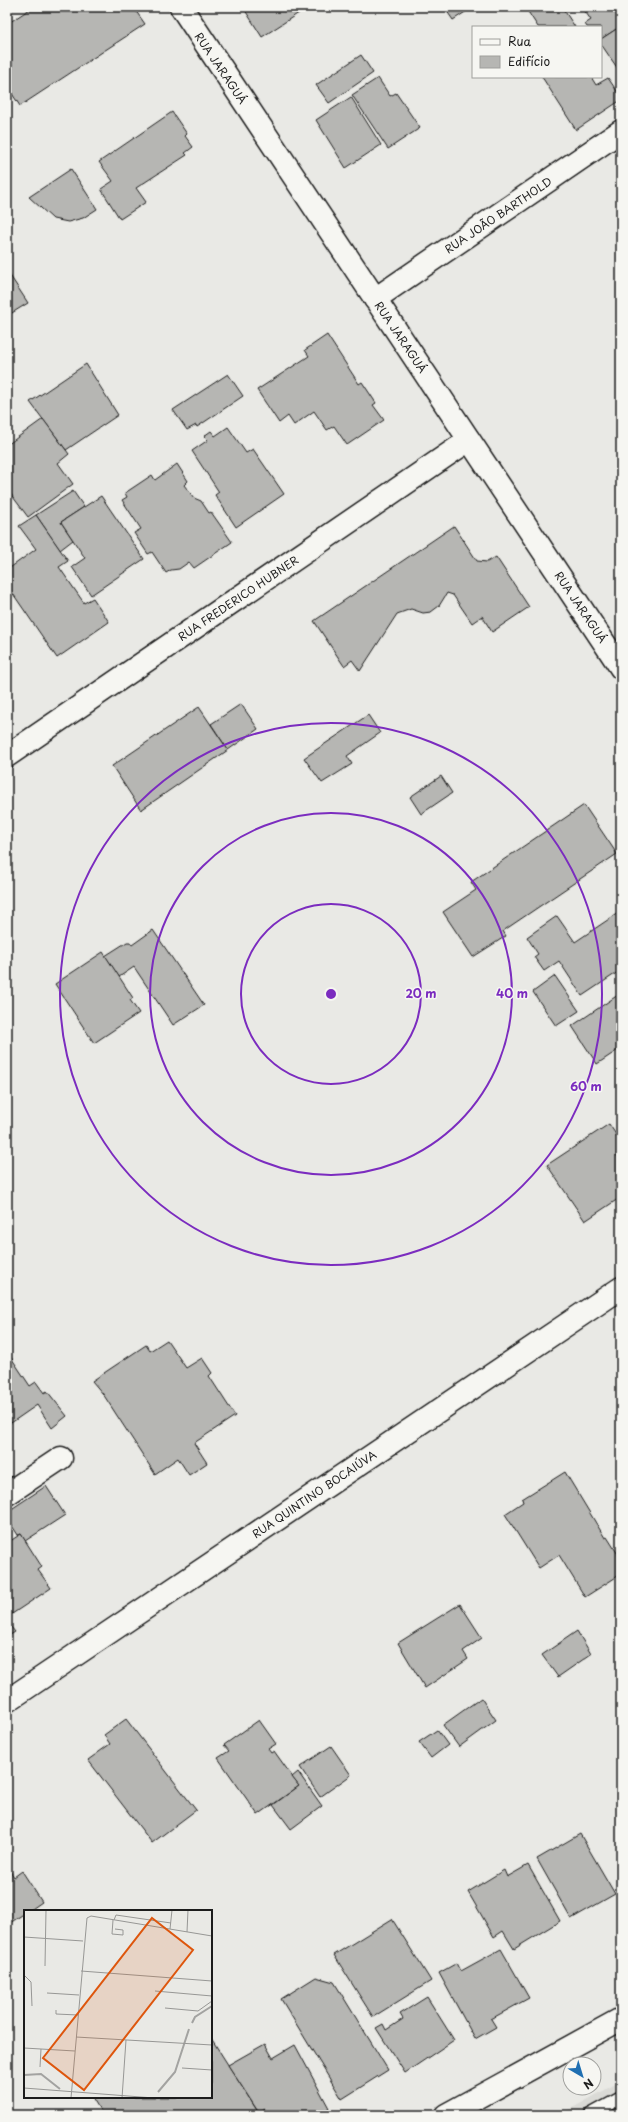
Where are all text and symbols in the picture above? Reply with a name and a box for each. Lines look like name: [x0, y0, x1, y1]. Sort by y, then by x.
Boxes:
legend: [472, 26, 602, 78]
street label: RUA JARAGUÁ: [191, 29, 252, 108]
text: Rua: [508, 32, 532, 50]
text: Edifício: [508, 52, 550, 70]
street label: RUA JOÃO BARTHOLD: [441, 173, 555, 257]
street label: RUA JARAGUÁ: [371, 298, 432, 377]
street label: RUA FREDERICO HUBNER: [174, 551, 302, 645]
street label: RUA JARAGUÁ: [551, 568, 612, 647]
text: 20 m: [405, 984, 437, 1002]
text: 40 m: [496, 984, 528, 1002]
centre of rings: [324, 987, 338, 1001]
text: 60 m: [570, 1077, 602, 1095]
street label: RUA QUINTINO BOCAIÚVA: [248, 1446, 380, 1542]
inset map: [24, 1910, 212, 2098]
north arrow: [562, 2056, 602, 2096]
text: N: [580, 2075, 597, 2094]

